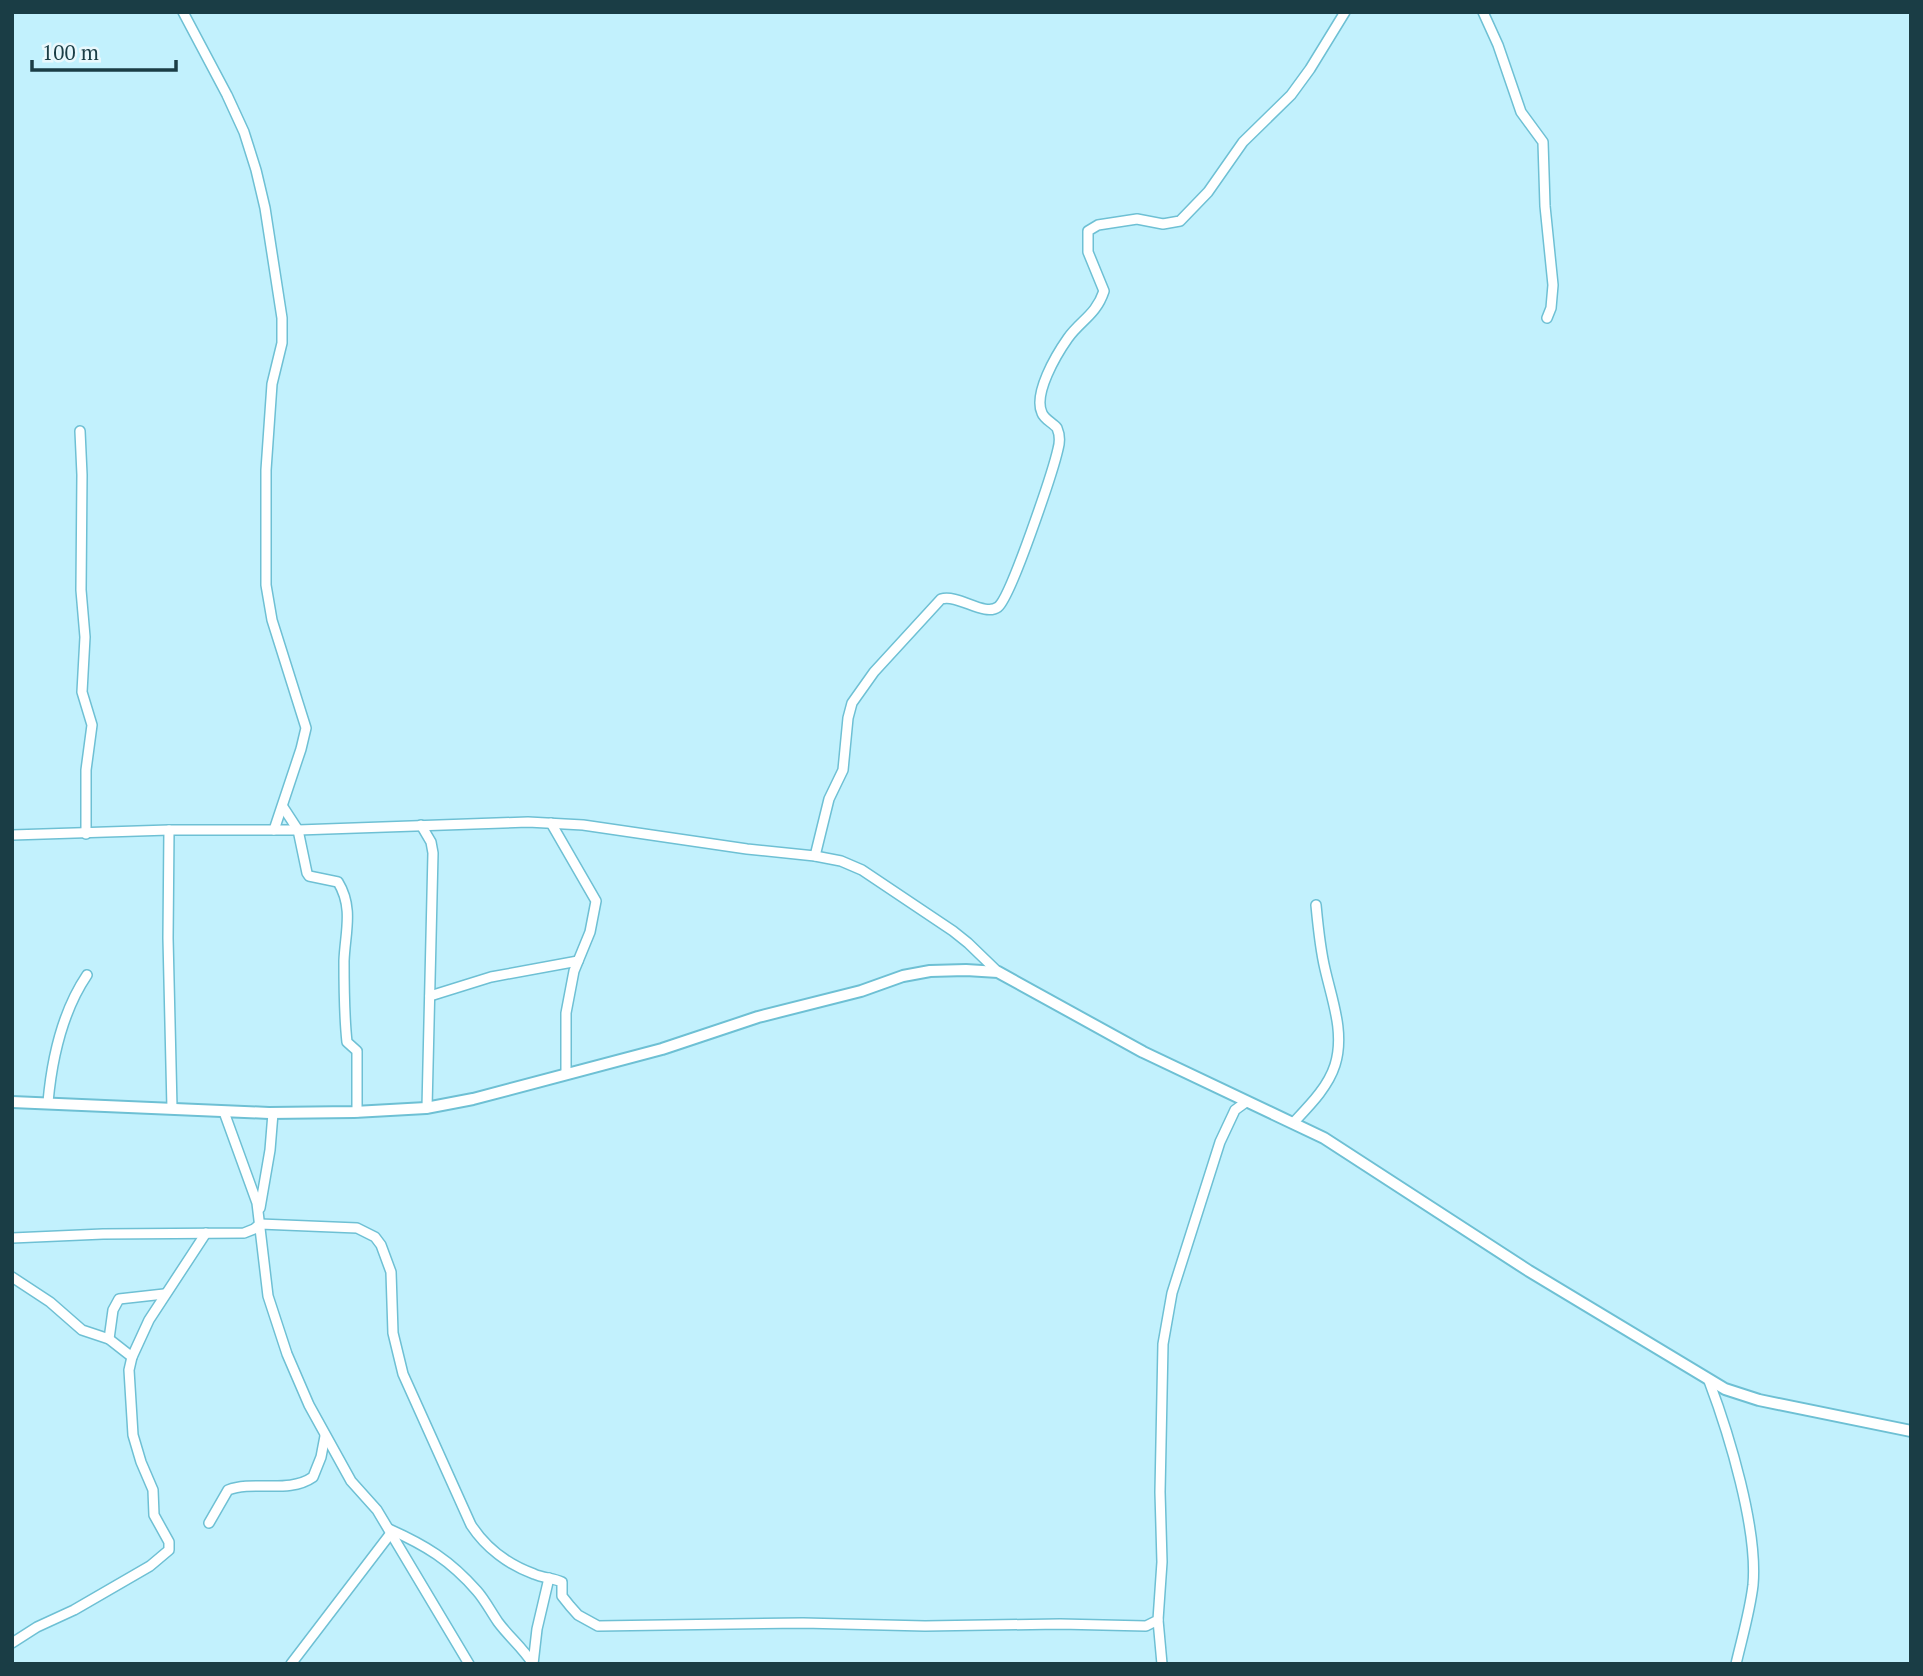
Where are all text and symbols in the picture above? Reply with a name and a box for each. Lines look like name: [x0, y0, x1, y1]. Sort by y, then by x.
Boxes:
scale bar: [32, 28, 175, 72]
text: 100 m: [42, 38, 99, 66]

